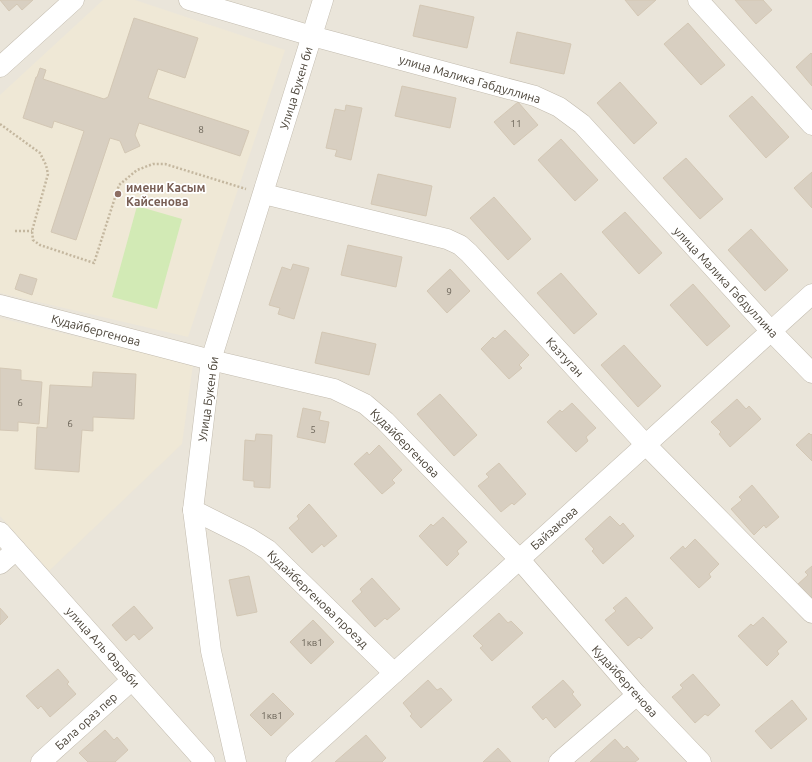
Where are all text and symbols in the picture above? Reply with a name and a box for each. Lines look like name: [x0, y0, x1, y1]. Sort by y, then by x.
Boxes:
street label: Улица Букен би: [277, 45, 315, 131]
street label: улица Малика Габдуллина: [398, 53, 542, 105]
house number: 11: [510, 118, 522, 129]
house number: 8: [198, 124, 204, 135]
place label: имени Касым Кайсенова: [126, 181, 206, 208]
marker: имени Касым Кайсенова: [113, 189, 123, 199]
street label: улица Малика Габдуллина: [671, 224, 781, 340]
house number: 9: [446, 286, 452, 297]
street label: Кудайбергенова: [50, 312, 142, 348]
street label: Казтуган: [544, 335, 586, 379]
street label: Улица Букен би: [196, 356, 220, 442]
house number: 6: [17, 397, 23, 408]
street label: Кудайбергенова: [368, 406, 442, 480]
house number: 6: [67, 418, 73, 429]
house number: 5: [310, 424, 316, 435]
street label: Байзакова: [528, 504, 580, 552]
street label: Кудайбергенова проезд: [265, 547, 371, 651]
street label: улица Аль Фараби: [64, 604, 142, 690]
house number: 1кв1: [301, 637, 323, 648]
street label: Кудайбергенова: [589, 643, 661, 719]
street label: Бала ораз пер: [52, 690, 120, 752]
house number: 1кв1: [261, 710, 283, 721]

